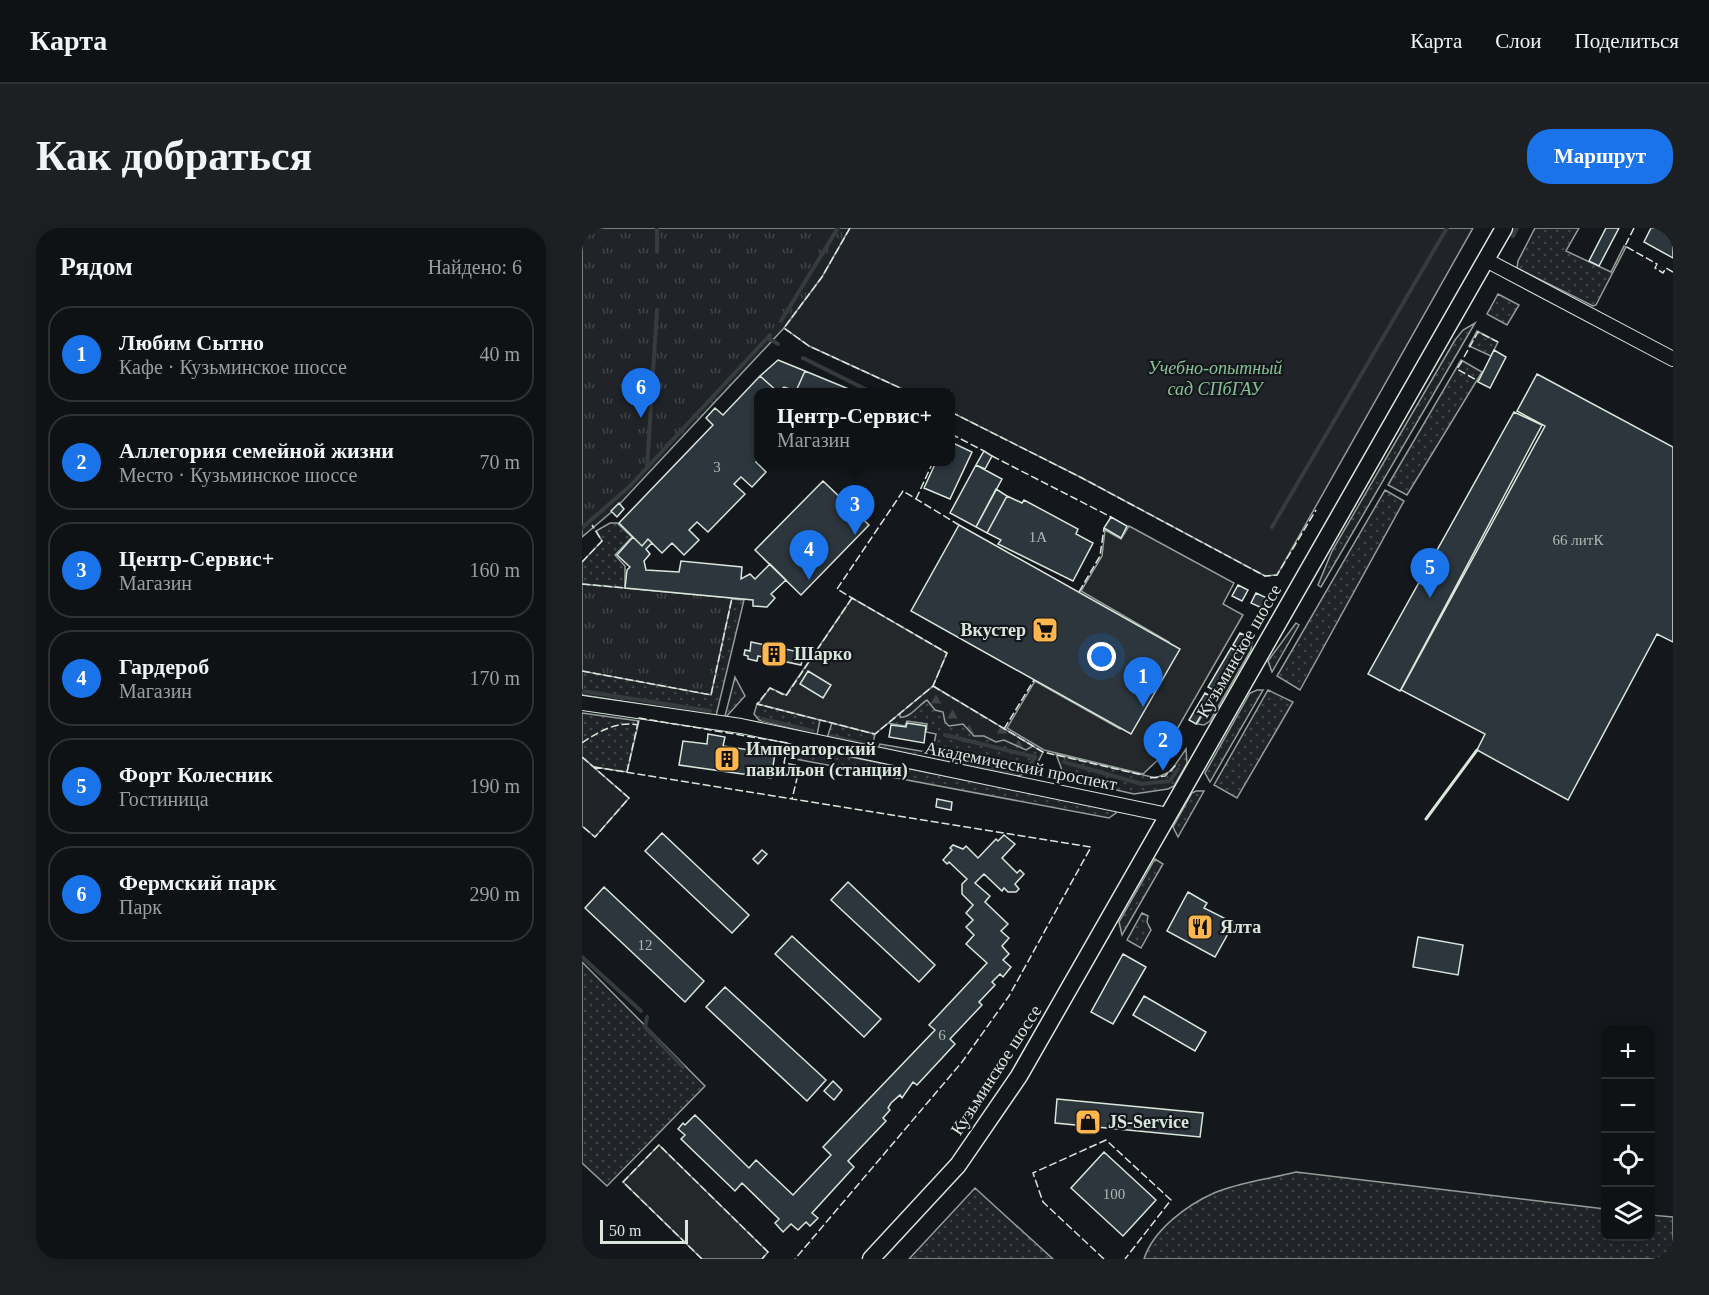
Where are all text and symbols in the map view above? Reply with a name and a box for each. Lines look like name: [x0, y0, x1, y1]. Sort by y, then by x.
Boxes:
text: Карта: [30, 25, 107, 56]
text: Карта: [1410, 29, 1462, 53]
text: Слои: [1495, 29, 1541, 53]
text: Поделиться: [1574, 29, 1679, 53]
button: Маршрут: [1527, 129, 1673, 184]
text: Как добраться: [36, 133, 312, 179]
text: Рядом: [60, 252, 133, 281]
text: Найдено: 6: [428, 256, 522, 278]
text: Любим Сытно: [119, 330, 264, 355]
text: 1: [77, 343, 87, 365]
text: 40 m: [479, 343, 520, 365]
text: Кафе · Кузьминское шоссе: [119, 356, 347, 378]
park label: Учебно-опытный сад СПбГАУ: [1148, 358, 1282, 399]
pin: 6: [622, 368, 660, 418]
popup: [754, 388, 955, 466]
text: Центр-Сервис+: [777, 403, 932, 428]
text: Магазин: [777, 429, 850, 451]
text: Аллегория семейной жизни: [119, 438, 394, 463]
text: 2: [77, 451, 87, 473]
text: 70 m: [479, 451, 520, 473]
house number: 3: [713, 459, 721, 475]
text: Место · Кузьминское шоссе: [119, 464, 357, 486]
pin: 3: [836, 486, 874, 535]
house number: 1А: [1029, 529, 1047, 545]
pin: 4: [790, 530, 828, 580]
house number: 66 литК: [1553, 532, 1604, 548]
text: Центр-Сервис+: [119, 546, 274, 571]
pin: 5: [1410, 548, 1450, 598]
text: 3: [77, 559, 87, 581]
text: 160 m: [469, 559, 520, 581]
text: Магазин: [119, 572, 192, 594]
street label: Кузьминское шоссе: [1193, 581, 1285, 721]
supermarket icon: Вкустер: [1030, 615, 1060, 645]
place label: Вкустер: [961, 620, 1026, 640]
building icon: Шарко: [759, 639, 789, 669]
your location: [1087, 642, 1116, 671]
place label: Шарко: [794, 644, 852, 664]
text: Гардероб: [119, 654, 209, 679]
pin: 1: [1124, 658, 1162, 707]
text: 4: [77, 667, 87, 689]
text: 170 m: [469, 667, 520, 689]
text: Магазин: [119, 680, 192, 702]
pin: 2: [1144, 722, 1182, 771]
street label: Академический проспект: [923, 738, 1119, 795]
place label: Императорский павильон (станция): [746, 739, 908, 781]
building icon: Императорский павильон (станция): [712, 744, 742, 774]
text: Форт Колесник: [119, 762, 273, 787]
text: 5: [77, 775, 87, 797]
text: 190 m: [469, 775, 520, 797]
text: Гостиница: [119, 788, 209, 810]
text: Фермский парк: [119, 870, 276, 895]
text: 6: [77, 883, 87, 905]
text: 290 m: [469, 883, 520, 905]
text: Парк: [119, 896, 162, 918]
restaurant icon: Ялта: [1185, 912, 1215, 942]
place label: Ялта: [1220, 917, 1261, 937]
house number: 12: [638, 937, 653, 953]
street label: Кузьминское шоссе: [947, 1001, 1045, 1139]
map controls: [1601, 1025, 1655, 1241]
button: +: [1601, 1025, 1655, 1079]
house number: 6: [938, 1027, 946, 1043]
button: −: [1601, 1079, 1655, 1133]
shop icon: JS-Service: [1073, 1107, 1103, 1137]
place label: JS-Service: [1108, 1112, 1189, 1132]
button: locate: [1601, 1133, 1655, 1187]
house number: 100: [1103, 1186, 1125, 1202]
button: layers: [1601, 1187, 1655, 1241]
scale bar: [600, 1217, 688, 1244]
text: 50 m: [609, 1222, 641, 1239]

